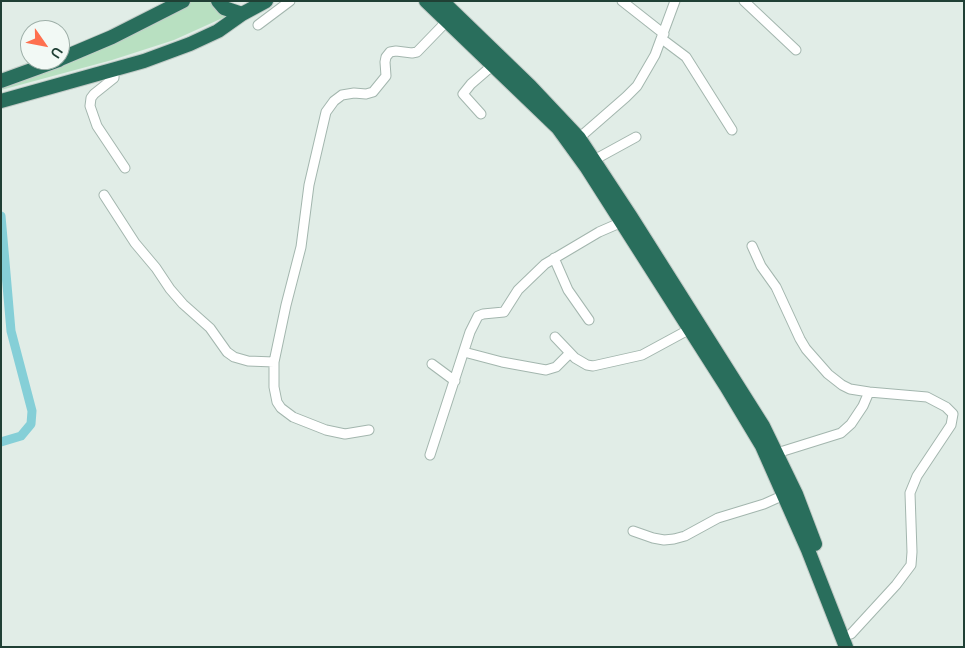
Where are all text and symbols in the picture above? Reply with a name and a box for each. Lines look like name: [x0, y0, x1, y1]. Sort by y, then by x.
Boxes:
north arrow: [20, 20, 70, 70]
text: U: [46, 44, 67, 62]

